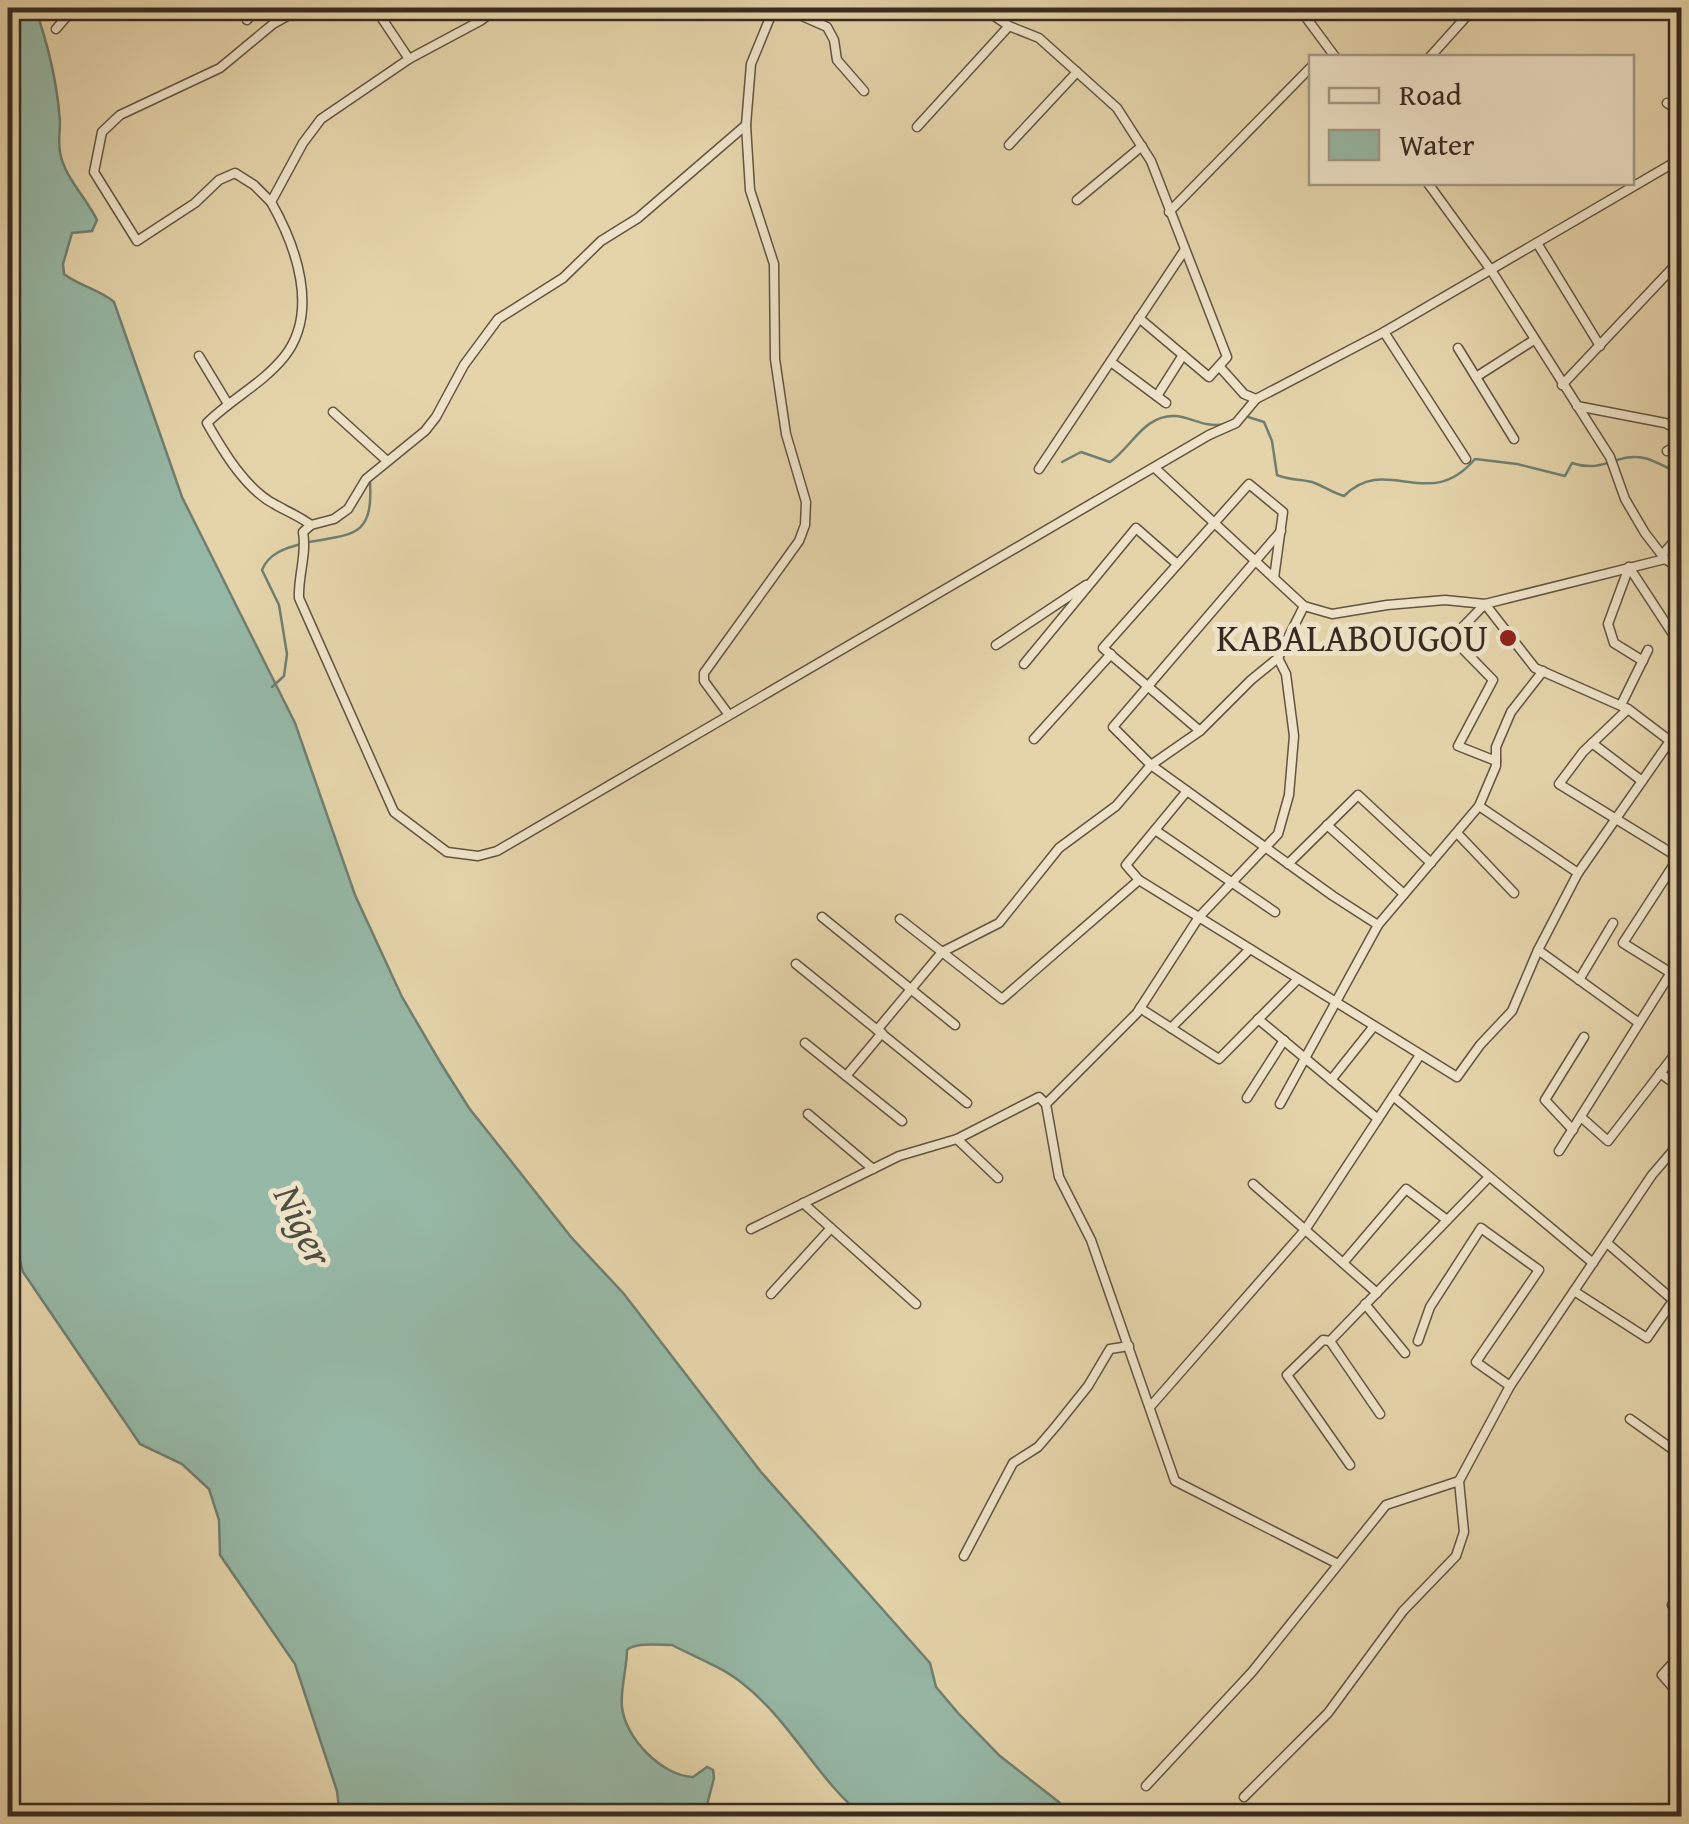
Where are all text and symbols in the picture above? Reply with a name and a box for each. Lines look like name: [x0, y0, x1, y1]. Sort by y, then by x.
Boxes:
legend: [1309, 55, 1634, 185]
text: Road: [1399, 72, 1462, 116]
text: Water: [1399, 122, 1475, 166]
place label: KABALABOUGOU: [1216, 609, 1488, 665]
marker: KABALABOUGOU: [1497, 627, 1519, 649]
water label: Niger: [259, 1173, 350, 1276]

